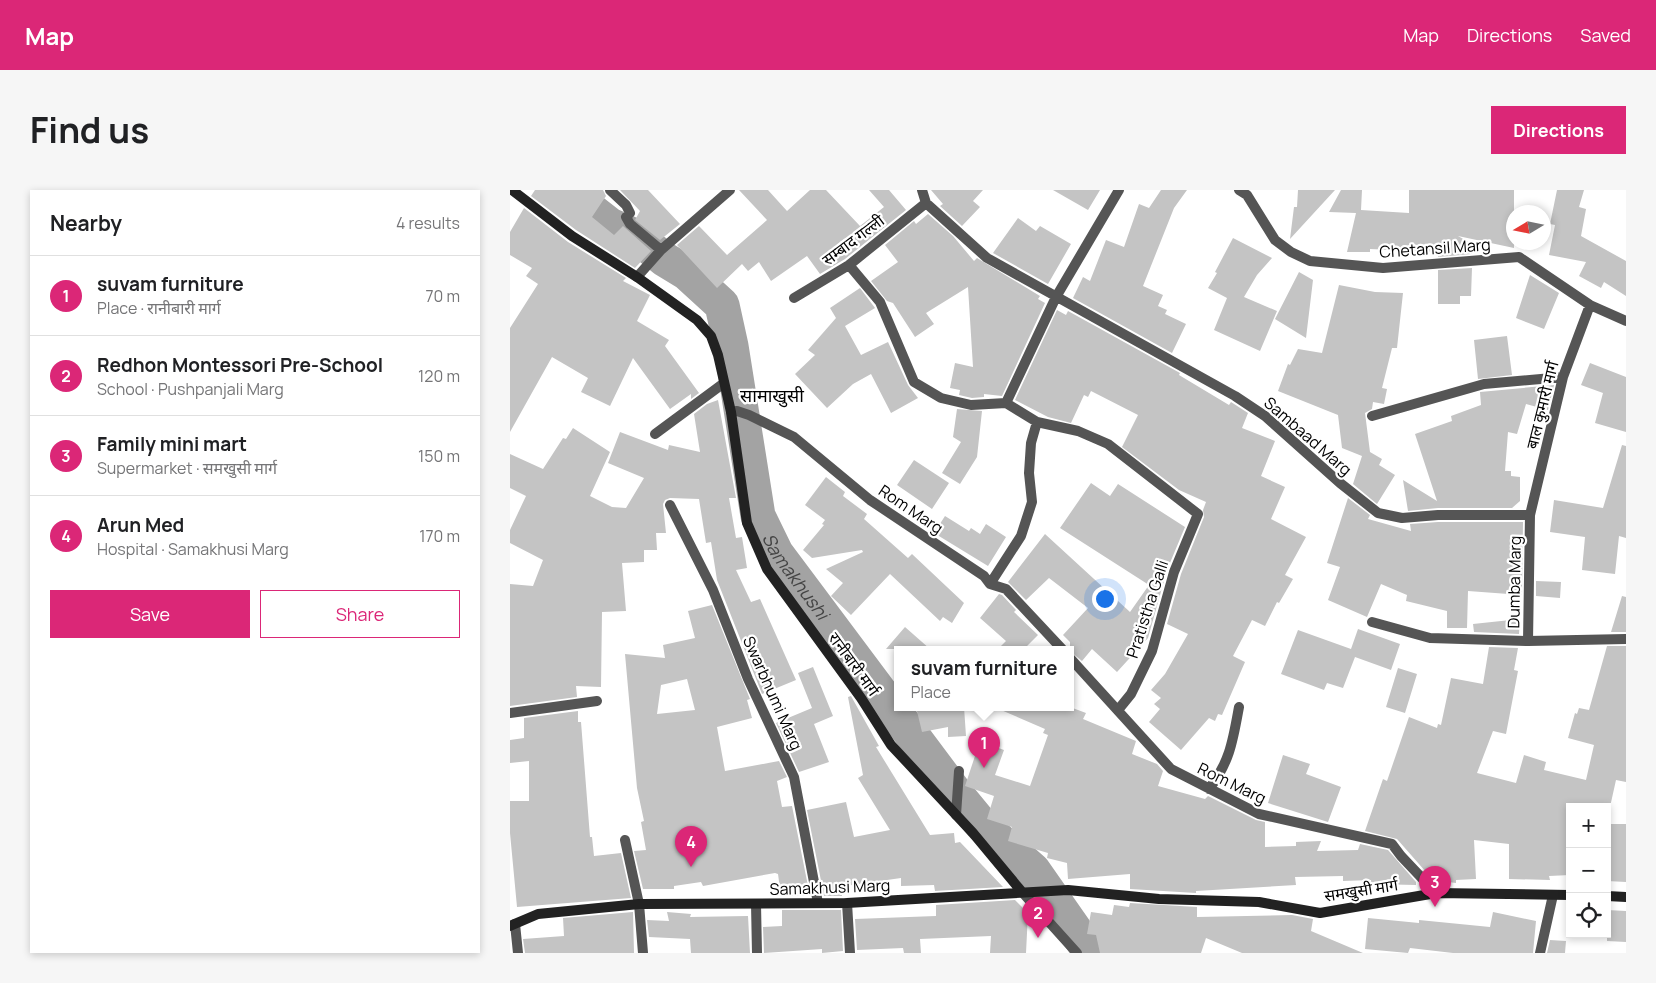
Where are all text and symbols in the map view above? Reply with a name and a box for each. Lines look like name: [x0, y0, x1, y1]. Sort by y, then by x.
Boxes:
text: Map: [25, 19, 74, 52]
text: Map: [1403, 23, 1439, 47]
text: Directions: [1467, 23, 1552, 47]
text: Saved: [1580, 23, 1631, 47]
text: Find us: [30, 106, 149, 154]
button: Directions: [1491, 106, 1626, 154]
north arrow: [1506, 205, 1551, 250]
text: Nearby: [50, 209, 122, 237]
street label: सम्बाद गल्ली: [818, 209, 889, 271]
text: 4 results: [396, 212, 460, 234]
street label: Chetansil Marg: [1379, 233, 1491, 263]
text: suvam furniture: [97, 271, 244, 297]
text: 1: [62, 285, 70, 307]
text: 70 m: [425, 285, 460, 307]
text: Place · रानीबारी मार्ग: [97, 297, 221, 319]
text: Redhon Montessori Pre-School: [97, 352, 383, 378]
street label: बाल कुमारी मार्ग: [1520, 358, 1564, 451]
text: 2: [61, 365, 71, 387]
text: 120 m: [418, 365, 460, 387]
text: School · Pushpanjali Marg: [97, 378, 284, 400]
district label: सामाखुसी: [740, 383, 804, 408]
street label: Sambaad Marg: [1259, 392, 1357, 480]
text: Family mini mart: [97, 431, 247, 457]
text: 3: [61, 445, 71, 467]
text: 150 m: [418, 445, 460, 467]
text: Supermarket · समखुसी मार्ग: [97, 457, 277, 479]
street label: Rom Marg: [874, 479, 948, 539]
text: Arun Med: [97, 512, 184, 538]
text: 4: [61, 525, 71, 547]
text: 170 m: [419, 525, 460, 547]
water label: Samakhushi: [757, 529, 836, 626]
street label: Dumba Marg: [1502, 535, 1526, 629]
text: Hospital · Samakhusi Marg: [97, 538, 289, 560]
street label: Pratistha Galli: [1121, 557, 1173, 661]
your location: [1092, 586, 1118, 612]
button: Save: [50, 590, 250, 638]
button: Share: [260, 590, 460, 638]
street label: रानीबारी मार्ग: [823, 628, 885, 701]
street label: Swarbhumi Marg: [738, 633, 808, 753]
popup: [894, 646, 1074, 711]
text: suvam furniture: [911, 655, 1057, 681]
text: Place: [911, 681, 951, 703]
pin: 1: [968, 727, 1000, 768]
street label: Rom Marg: [1194, 757, 1270, 809]
map controls: [1566, 803, 1611, 938]
button: +: [1566, 803, 1611, 848]
pin: 4: [675, 826, 707, 867]
button: −: [1566, 848, 1611, 893]
pin: 3: [1419, 866, 1451, 907]
street label: समखुसी मार्ग: [1323, 873, 1400, 907]
street label: Samakhusi Marg: [769, 874, 891, 900]
button: locate: [1566, 893, 1611, 938]
pin: 2: [1022, 897, 1054, 938]

